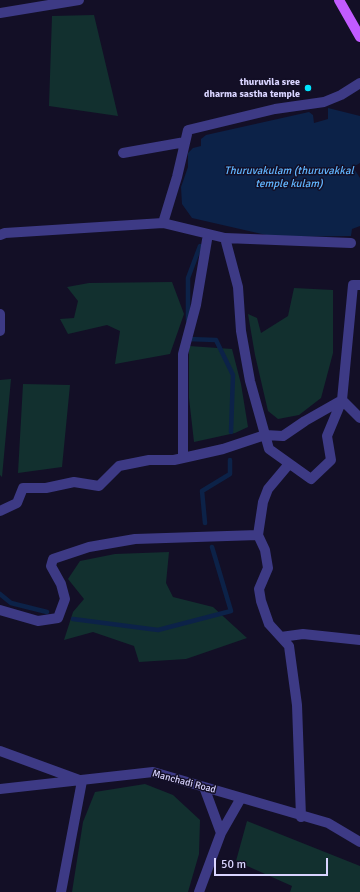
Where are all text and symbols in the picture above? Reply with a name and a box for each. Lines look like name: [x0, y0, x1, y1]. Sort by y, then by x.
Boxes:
place label: thuruvila sree dharma sastha temple: [204, 76, 300, 100]
marker: thuruvila sree dharma sastha temple: [303, 83, 313, 93]
water label: Thuruvakulam (thuruvakkal temple kulam): [224, 164, 354, 190]
street label: Manchadi Road: [151, 768, 217, 796]
scale bar: [216, 850, 330, 876]
text: 50 m: [221, 857, 246, 872]

